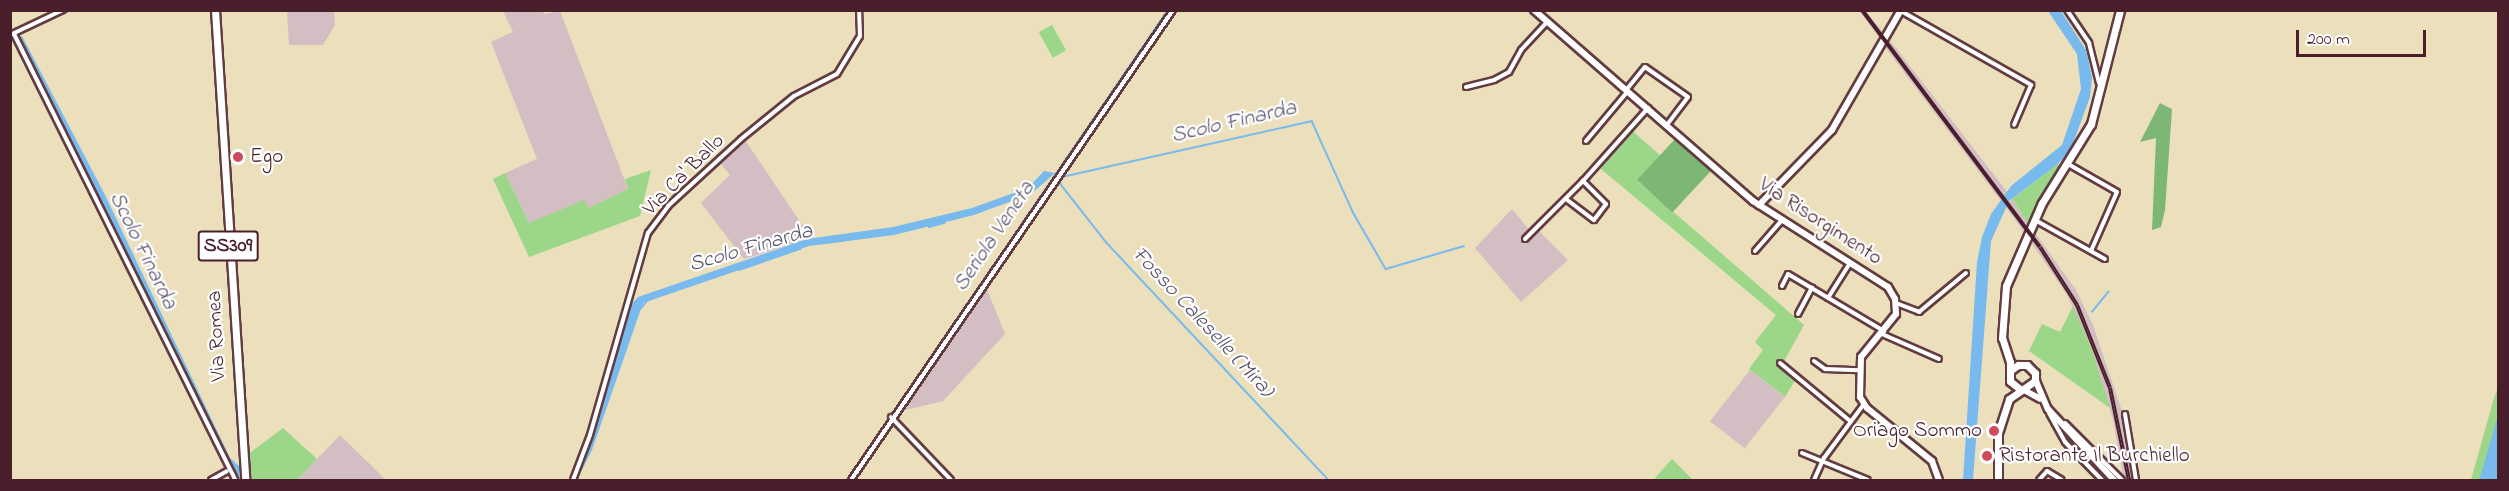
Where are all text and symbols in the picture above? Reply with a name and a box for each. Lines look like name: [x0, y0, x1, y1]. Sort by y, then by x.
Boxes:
scale bar: [2299, 18, 2430, 56]
text: 200 m: [2307, 27, 2350, 53]
water label: Scolo Finarda: [1169, 96, 1299, 150]
street label: Via Ca' Ballo: [638, 129, 730, 221]
place label: Ego: [250, 144, 283, 170]
marker: Ego: [231, 150, 245, 164]
street label: Via Risorgimento: [1754, 173, 1886, 271]
water label: Seriola Veneta: [949, 177, 1041, 297]
water label: Scolo Finarda: [102, 188, 182, 314]
water label: Scolo Finarda: [686, 219, 816, 279]
road number: SS309: [196, 229, 260, 263]
water label: Fosso Caleselle (Mira): [1125, 242, 1279, 404]
street label: Via Romea: [202, 290, 232, 382]
place label: Oriago Sommo: [1853, 418, 1982, 444]
marker: Oriago Sommo: [1987, 424, 2001, 438]
place label: Ristorante Il Burchiello: [1999, 443, 2190, 469]
marker: Ristorante Il Burchiello: [1980, 449, 1994, 463]

